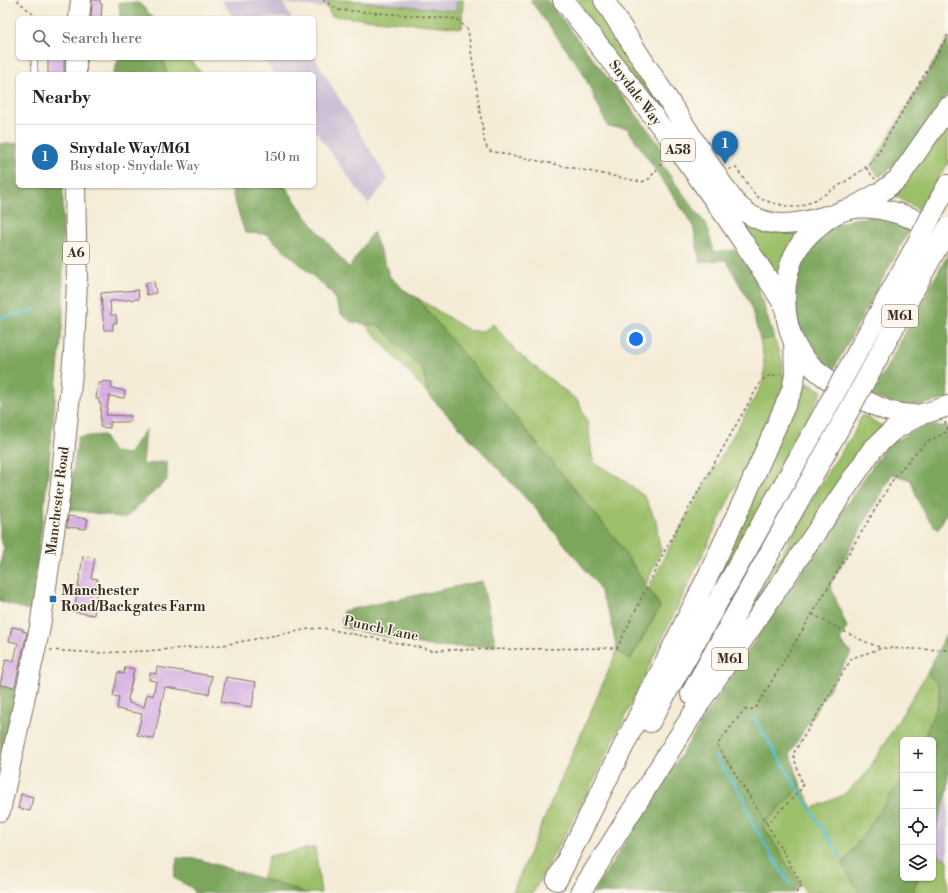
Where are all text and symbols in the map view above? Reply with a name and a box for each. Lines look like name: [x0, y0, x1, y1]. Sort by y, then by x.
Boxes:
search box: [16, 16, 316, 60]
icon: search: [30, 27, 52, 49]
text: Search here: [62, 29, 142, 48]
street label: Snydale Way: [604, 57, 666, 130]
text: Nearby: [32, 87, 91, 109]
pin: 1: [712, 131, 738, 164]
text: Snydale Way/M61: [70, 139, 191, 158]
road number: A58: [661, 139, 695, 161]
text: 1: [42, 149, 48, 165]
text: 150 m: [265, 149, 300, 165]
text: Bus stop · Snydale Way: [70, 158, 200, 174]
road number: A6: [63, 242, 89, 264]
road number: M61: [882, 305, 918, 327]
your location: [626, 329, 646, 349]
street label: Manchester Road: [42, 445, 74, 557]
place label: Manchester Road/Backgates Farm: [61, 582, 206, 616]
marker: Manchester Road/Backgates Farm: [48, 594, 58, 604]
street label: Punch Lane: [342, 612, 420, 646]
road number: M61: [712, 648, 748, 670]
map controls: [900, 737, 936, 881]
button: +: [900, 737, 936, 773]
button: −: [900, 773, 936, 809]
button: locate: [900, 809, 936, 845]
button: layers: [900, 845, 936, 881]

